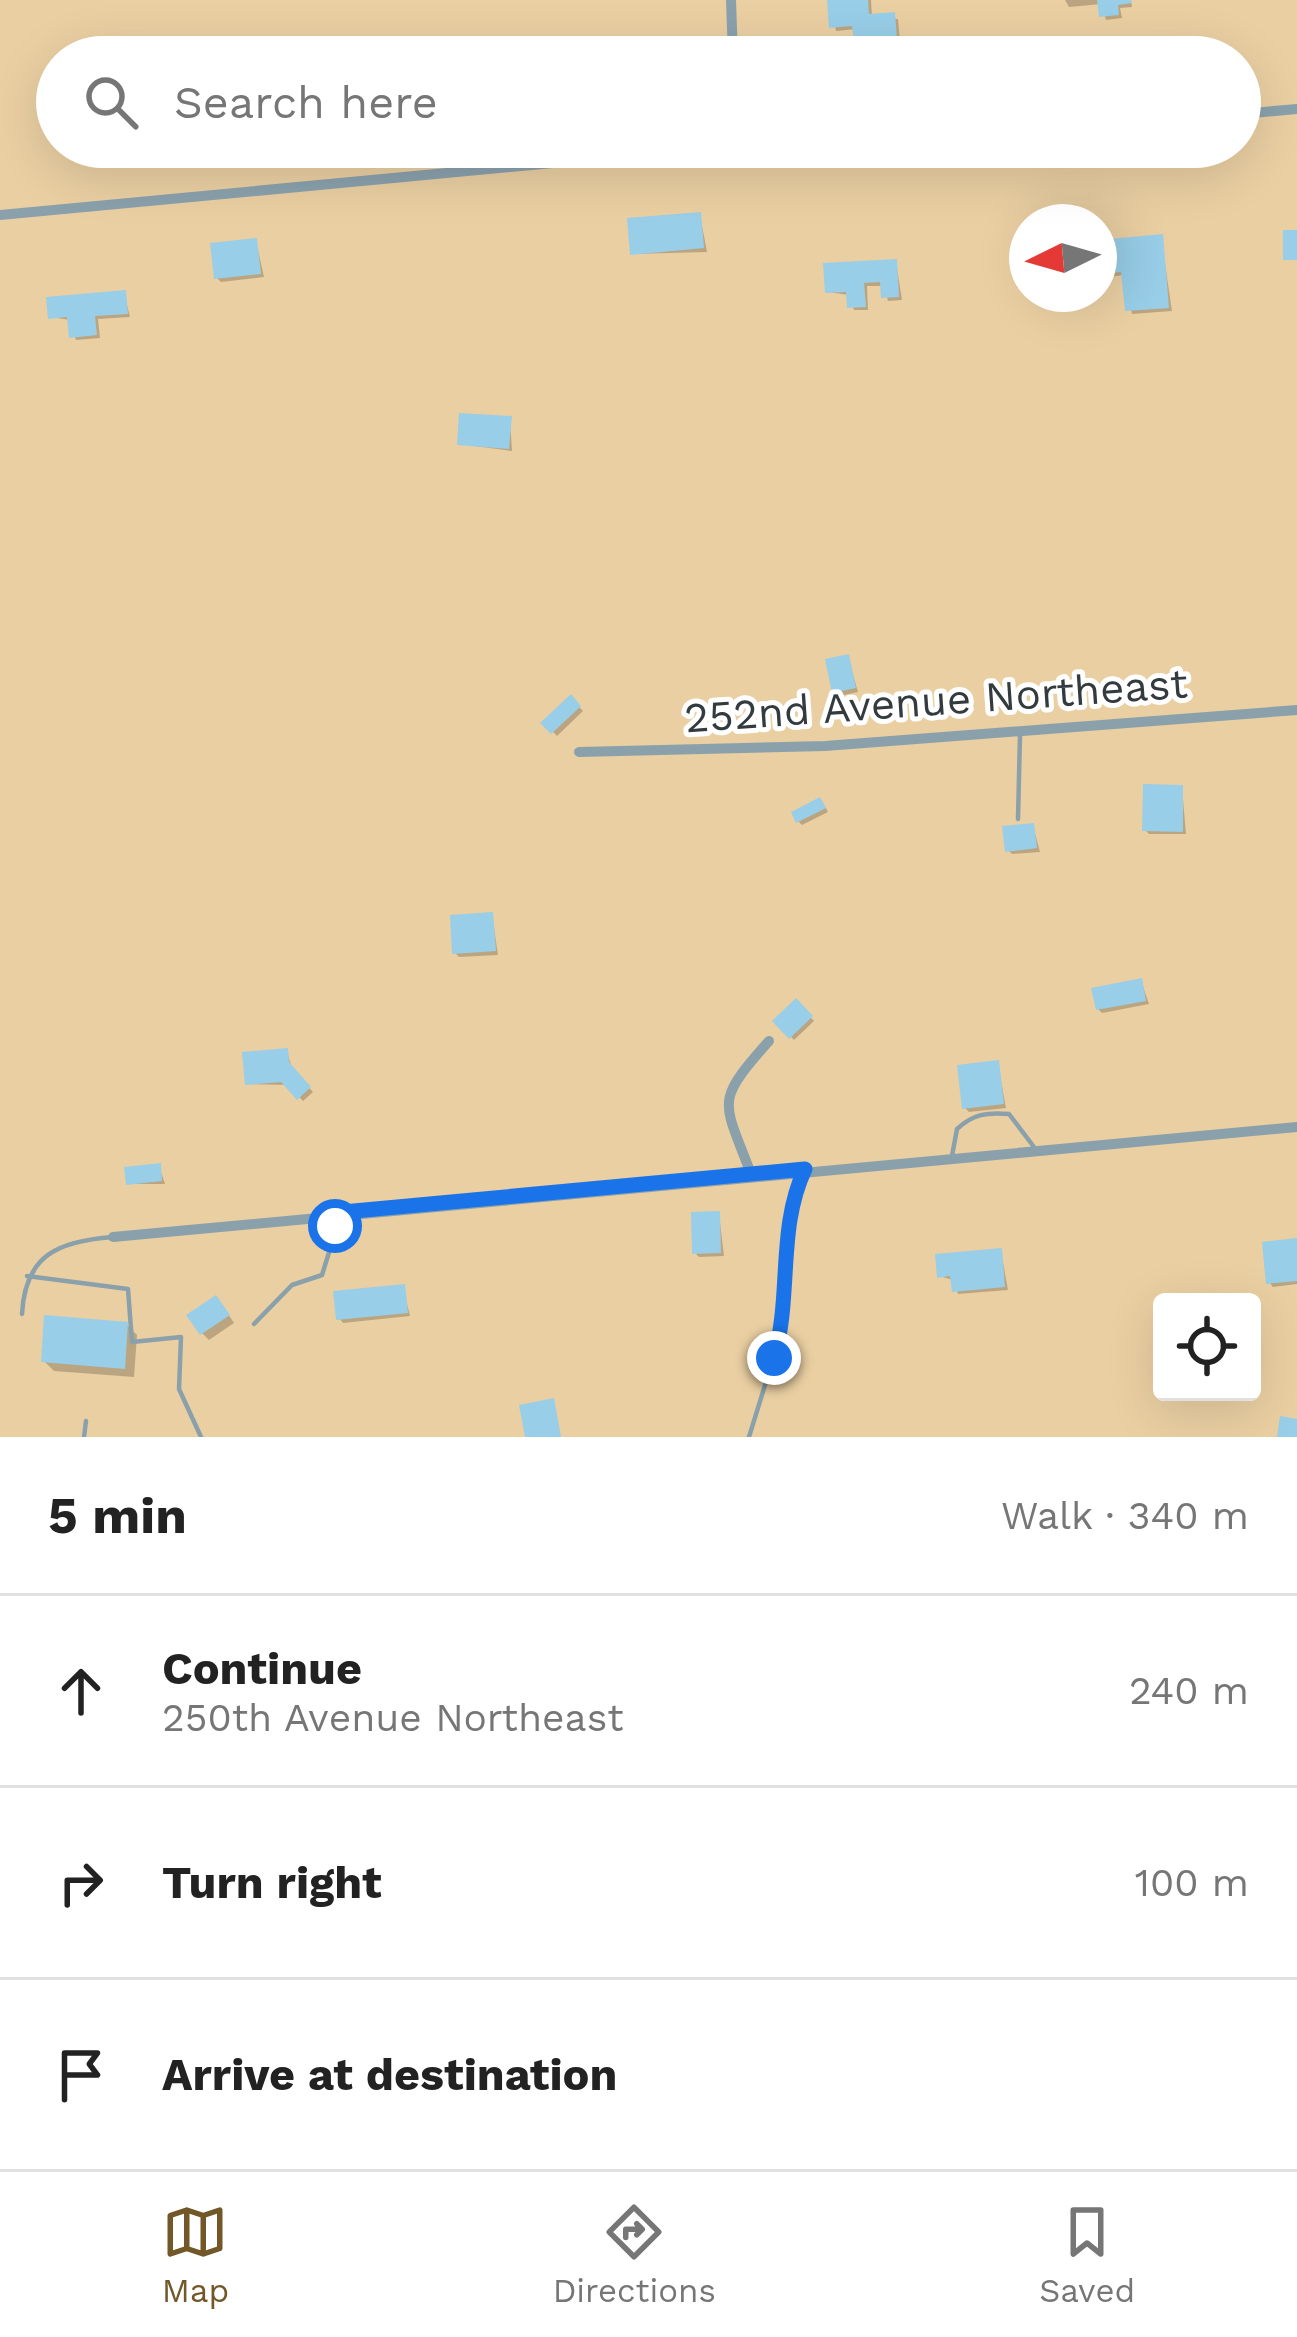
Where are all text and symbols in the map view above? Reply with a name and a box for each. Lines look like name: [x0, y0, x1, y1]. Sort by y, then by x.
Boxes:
search box: [36, 36, 1261, 168]
icon: search: [78, 69, 144, 135]
text: Search here: [174, 76, 438, 129]
north arrow: [1009, 204, 1117, 312]
street label: 252nd Avenue Northeast: [683, 658, 1189, 743]
route start: [308, 1199, 362, 1253]
map controls: [1153, 1293, 1261, 1401]
button: locate: [1153, 1293, 1261, 1401]
route end: [747, 1331, 801, 1385]
text: 5 min: [48, 1486, 187, 1545]
text: Walk · 340 m: [1001, 1493, 1249, 1538]
text: Continue: [162, 1642, 362, 1695]
icon: ahead: [48, 1658, 114, 1724]
text: 240 m: [1129, 1668, 1249, 1713]
text: 250th Avenue Northeast: [162, 1695, 624, 1740]
icon: right: [48, 1850, 114, 1916]
text: Turn right: [162, 1856, 382, 1909]
text: 100 m: [1135, 1860, 1249, 1905]
icon: arrive: [48, 2042, 114, 2108]
text: Arrive at destination: [162, 2048, 617, 2101]
tab: Map: [162, 2199, 229, 2310]
tab: Directions: [553, 2199, 716, 2310]
tab: Saved: [1039, 2199, 1135, 2310]

